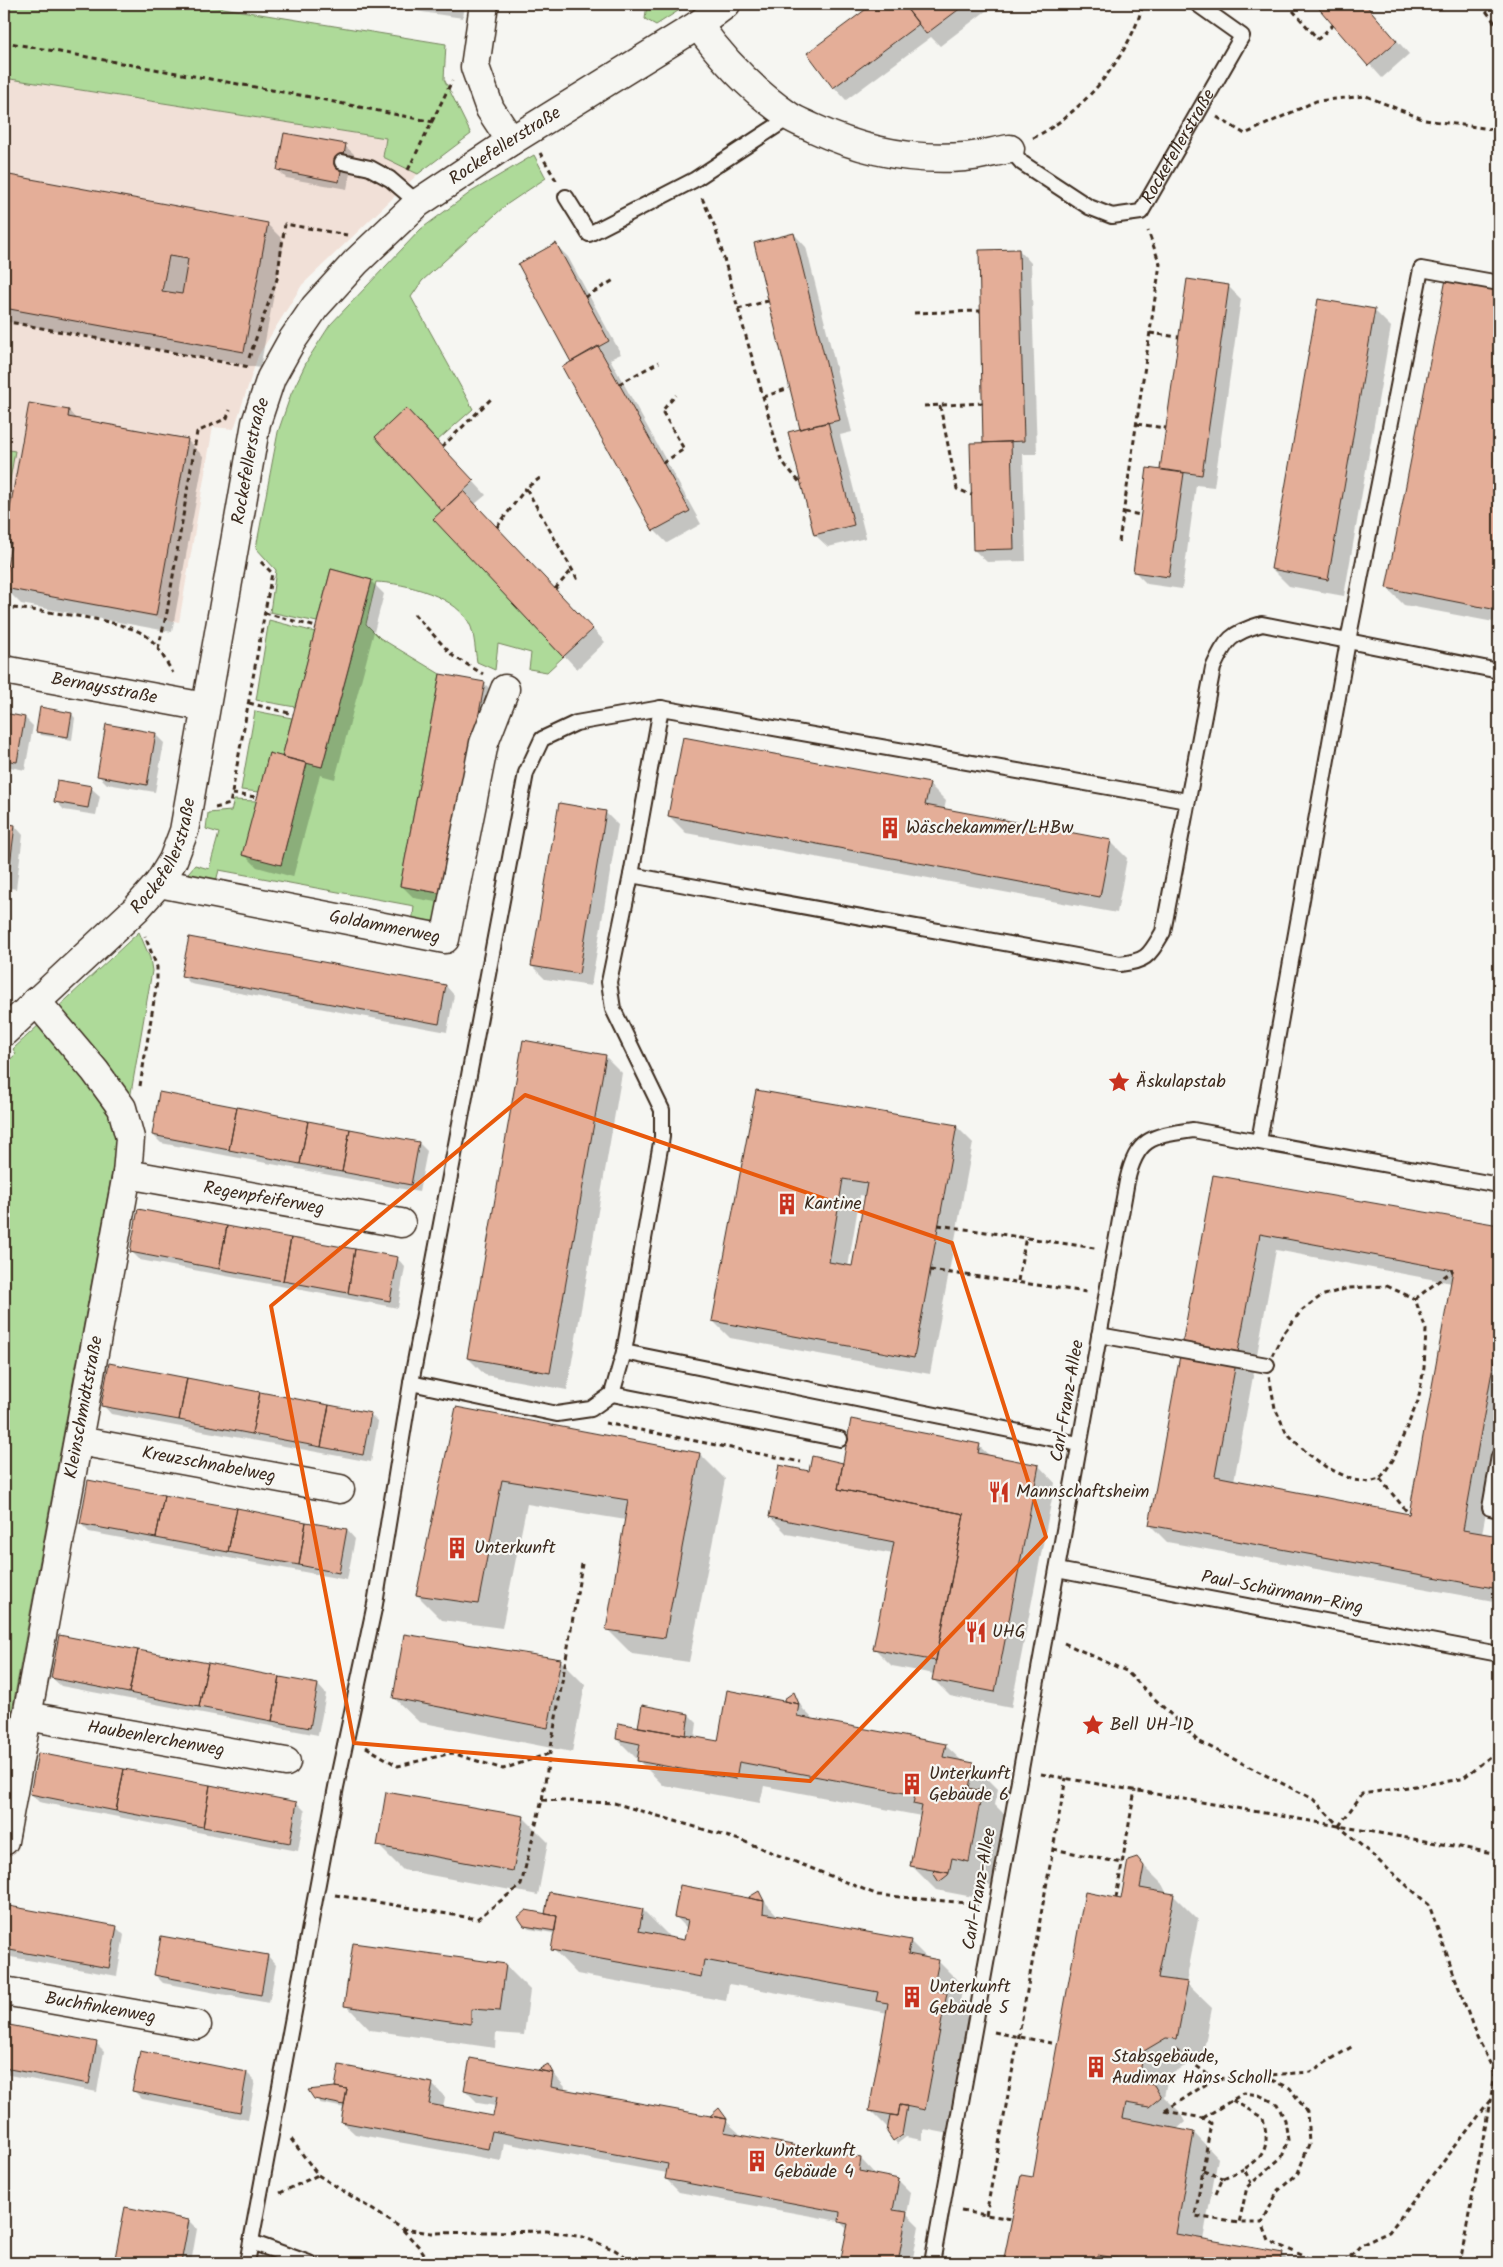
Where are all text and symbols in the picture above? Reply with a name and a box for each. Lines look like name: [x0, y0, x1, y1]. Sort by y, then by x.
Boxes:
street label: Rockefellerstraße: [1134, 84, 1223, 210]
street label: Rockefellerstraße: [443, 99, 567, 193]
street label: Rockefellerstraße: [224, 394, 278, 527]
street label: Bernaysstraße: [49, 664, 160, 712]
street label: Rockefellerstraße: [123, 796, 204, 921]
place label: Wäschekammer/LHBw: [906, 814, 1074, 843]
building icon: Wäschekammer/LHBw: [877, 815, 903, 841]
street label: Goldammerweg: [327, 902, 443, 952]
place label: Äskulapstab: [1136, 1068, 1226, 1097]
place icon: Äskulapstab: [1106, 1069, 1132, 1095]
street label: Regenpfeiferweg: [201, 1173, 327, 1224]
place label: Kantine: [804, 1190, 862, 1219]
building icon: Kantine: [774, 1191, 800, 1217]
street label: Kleinschmidtstraße: [57, 1334, 111, 1481]
street label: Carl-Franz-Allee: [1043, 1338, 1093, 1464]
street label: Kreuzschnabelweg: [140, 1438, 278, 1491]
place label: Mannschaftsheim: [1016, 1478, 1149, 1507]
restaurant icon: Mannschaftsheim: [986, 1479, 1012, 1505]
place label: Unterkunft: [474, 1534, 557, 1563]
building icon: Unterkunft: [444, 1535, 470, 1561]
street label: Paul-Schürmann-Ring: [1198, 1563, 1366, 1623]
place label: UHG: [992, 1618, 1026, 1647]
restaurant icon: UHG: [963, 1619, 989, 1645]
place label: Bell UH-1D: [1110, 1711, 1194, 1740]
street label: Haubenlerchenweg: [85, 1712, 227, 1765]
place icon: Bell UH-1D: [1080, 1712, 1106, 1738]
place label: Unterkunft Gebäude 6: [929, 1760, 1012, 1810]
building icon: Unterkunft Gebäude 6: [899, 1771, 925, 1797]
street label: Carl-Franz-Allee: [955, 1826, 1005, 1952]
place label: Unterkunft Gebäude 5: [929, 1973, 1012, 2023]
street label: Buchfinkenweg: [43, 1984, 158, 2032]
building icon: Unterkunft Gebäude 5: [899, 1984, 925, 2010]
place label: Stabsgebäude, Audimax Hans Scholl: [1112, 2043, 1272, 2093]
building icon: Stabsgebäude, Audimax Hans Scholl: [1083, 2054, 1109, 2080]
place label: Unterkunft Gebäude 4: [774, 2137, 857, 2187]
building icon: Unterkunft Gebäude 4: [744, 2148, 770, 2174]

